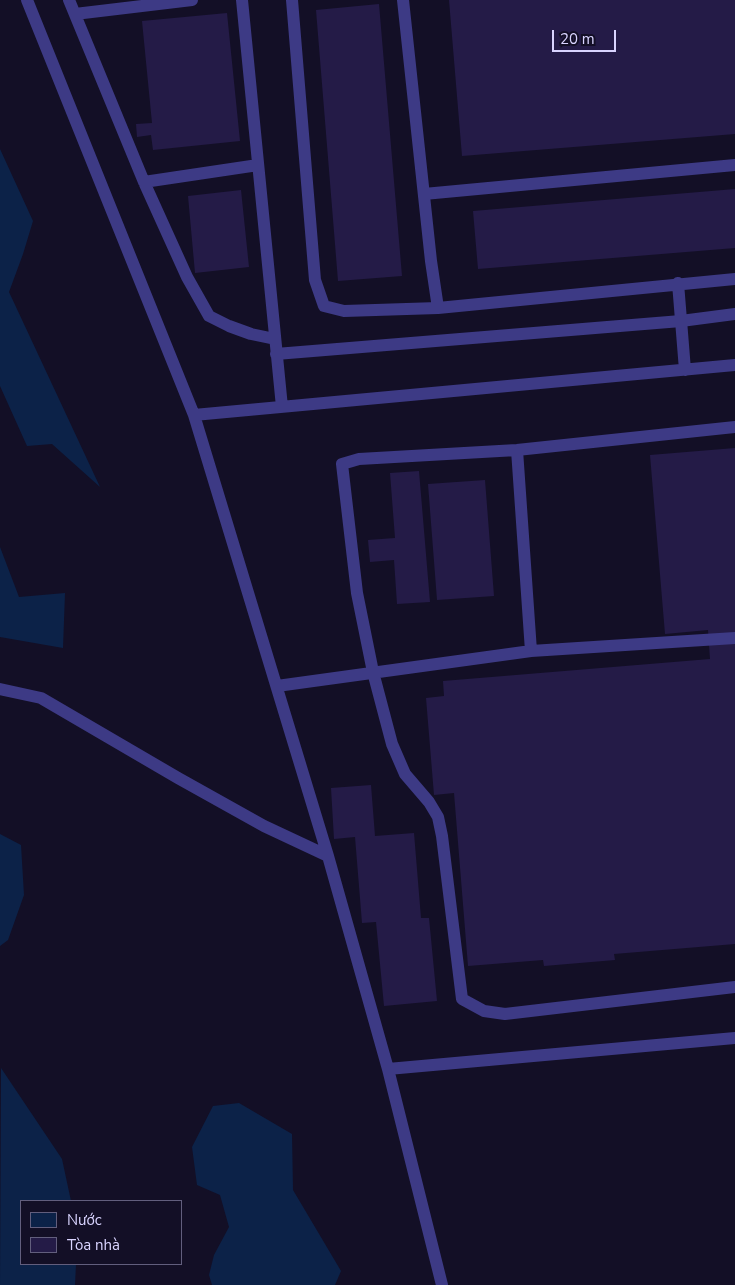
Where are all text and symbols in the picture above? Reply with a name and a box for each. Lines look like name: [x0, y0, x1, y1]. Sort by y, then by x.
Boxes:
scale bar: [555, 20, 619, 52]
text: 20 m: [560, 29, 595, 49]
legend: [20, 1200, 182, 1265]
text: Nước: [67, 1210, 102, 1230]
text: Tòa nhà: [67, 1235, 120, 1255]

